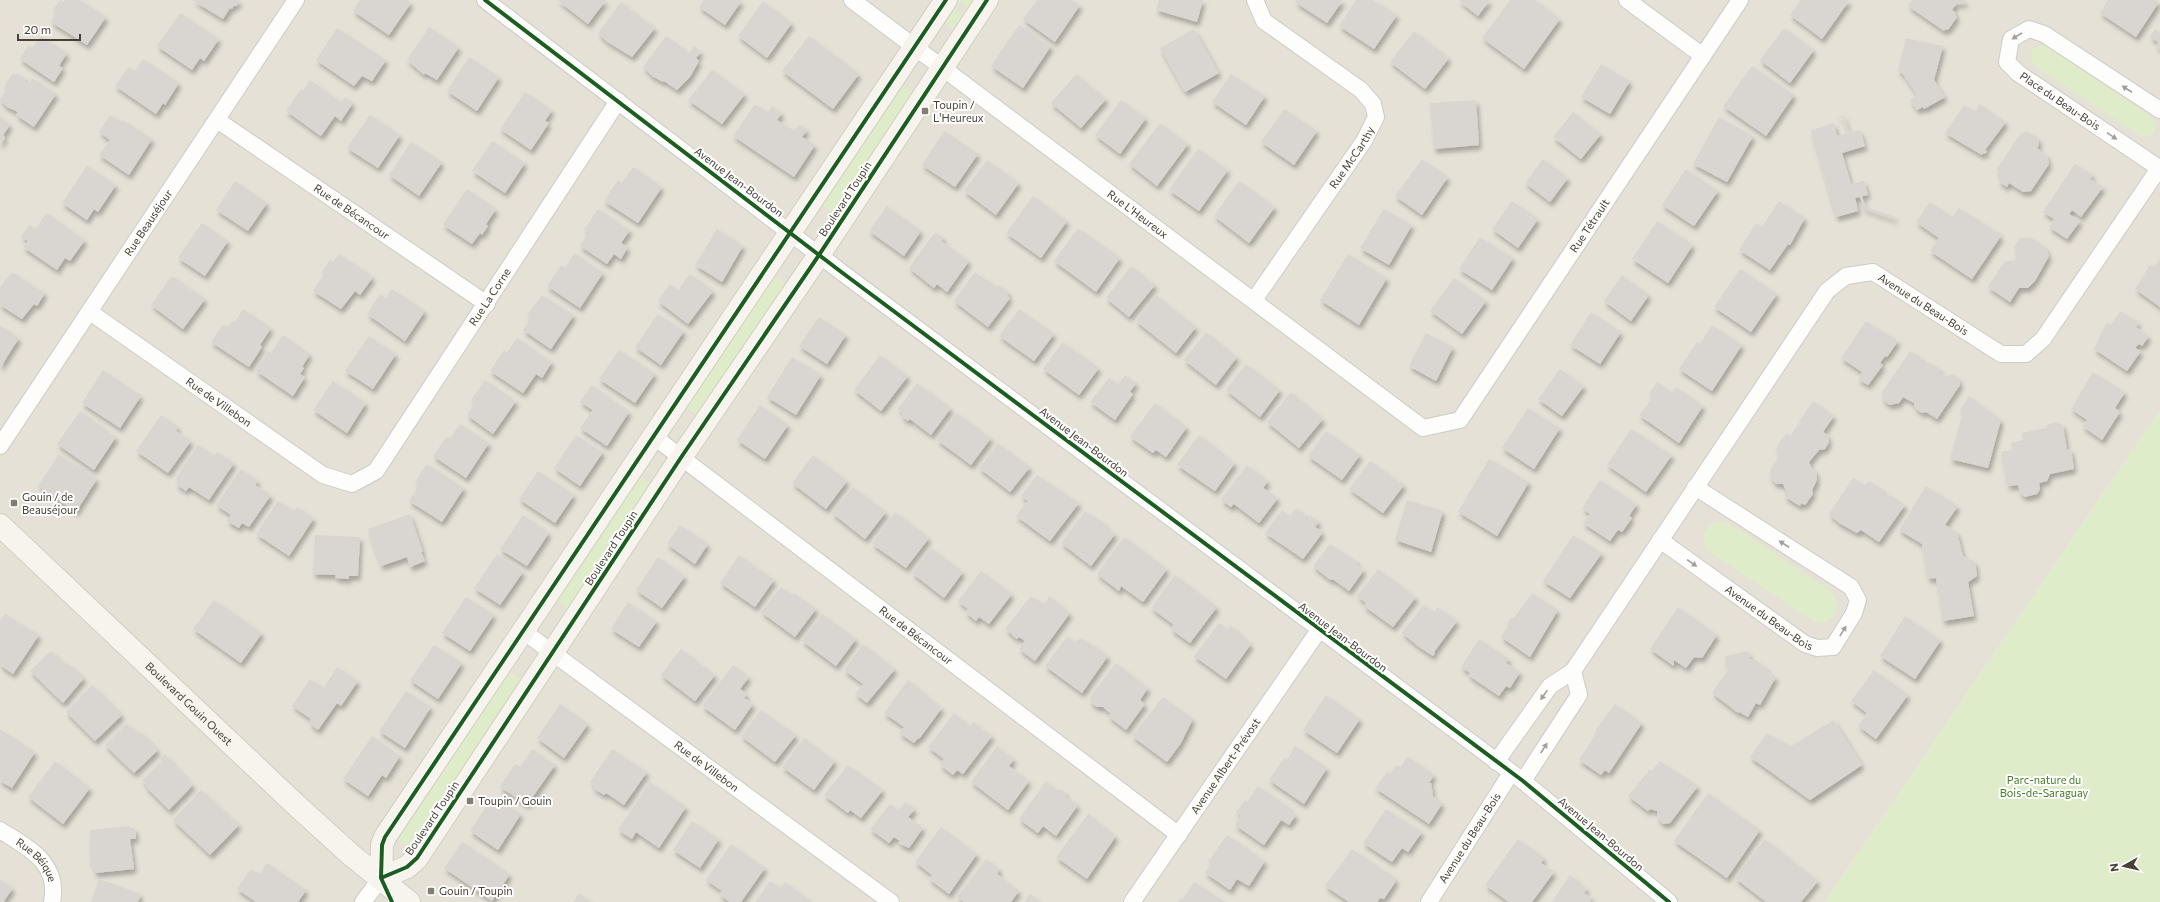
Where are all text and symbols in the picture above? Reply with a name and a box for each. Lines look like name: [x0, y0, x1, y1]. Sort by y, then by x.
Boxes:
scale bar: [18, 16, 80, 42]
text: 20 m: [24, 22, 51, 36]
one-way arrow: [2012, 32, 2022, 40]
street label: Place du Beau-Bois: [2018, 69, 2103, 132]
one-way arrow: [2122, 85, 2133, 92]
place label: Toupin / L'Heureux: [933, 98, 984, 124]
marker: Toupin / L'Heureux: [920, 106, 930, 116]
street label: Rue McCarthy: [1326, 124, 1376, 191]
one-way arrow: [2107, 132, 2117, 140]
street label: Avenue Jean-Bourdon: [692, 144, 786, 220]
street label: Boulevard Toupin: [815, 159, 874, 239]
street label: Rue de Bécancour: [312, 181, 393, 242]
street label: Rue Beauséjour: [121, 186, 175, 258]
street label: Rue L'Heureux: [1105, 187, 1171, 241]
street label: Rue Tétrault: [1567, 196, 1612, 255]
street label: Rue La Corne: [466, 265, 513, 328]
street label: Avenue du Beau-Bois: [1876, 270, 1971, 337]
street label: Rue de Villebon: [184, 374, 254, 429]
street label: Avenue Jean-Bourdon: [1037, 404, 1131, 480]
place label: Gouin / de Beauséjour: [22, 490, 78, 516]
marker: Gouin / de Beauséjour: [9, 498, 19, 508]
street label: Boulevard Toupin: [581, 508, 640, 588]
one-way arrow: [1779, 540, 1789, 548]
one-way arrow: [1686, 559, 1697, 567]
street label: Avenue du Beau-Bois: [1723, 582, 1815, 652]
street label: Avenue Jean-Bourdon: [1296, 599, 1390, 675]
street label: Rue de Bécancour: [877, 603, 956, 667]
one-way arrow: [1839, 625, 1846, 637]
street label: Boulevard Gouin Ouest: [143, 659, 236, 748]
one-way arrow: [1540, 690, 1548, 700]
street label: Avenue Albert-Prévost: [1188, 715, 1263, 816]
street label: Rue de Villebon: [672, 738, 742, 794]
one-way arrow: [1541, 743, 1548, 754]
park label: Parc-nature du Bois-de-Saraguay: [2000, 773, 2089, 799]
street label: Boulevard Toupin: [402, 778, 461, 857]
street label: Avenue du Beau-Bois: [1436, 790, 1503, 885]
place label: Toupin / Gouin: [478, 794, 552, 807]
street label: Avenue Jean-Bourdon: [1555, 794, 1647, 874]
marker: Toupin / Gouin: [465, 796, 475, 806]
street label: Rue Béique: [14, 835, 59, 883]
north arrow: [2104, 846, 2144, 886]
text: N: [2107, 862, 2121, 872]
place label: Gouin / Toupin: [439, 884, 513, 897]
marker: Gouin / Toupin: [426, 886, 436, 896]

